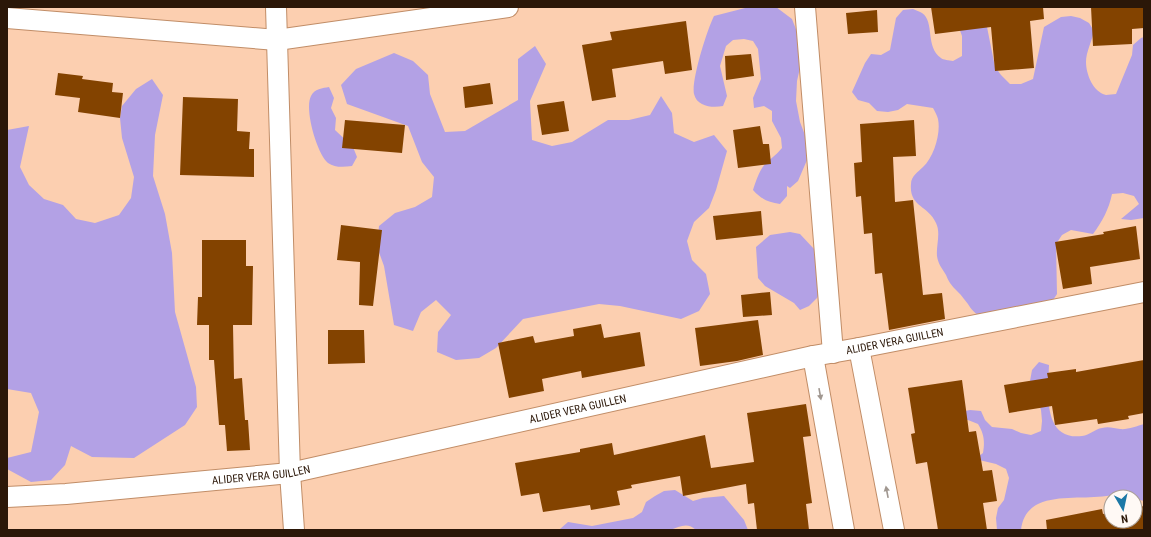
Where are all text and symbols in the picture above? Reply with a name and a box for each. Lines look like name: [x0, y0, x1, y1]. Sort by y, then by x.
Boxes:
street label: ALIDER VERA GUILLEN: [845, 325, 944, 357]
one-way arrow: [817, 388, 823, 400]
street label: ALIDER VERA GUILLEN: [528, 391, 628, 426]
street label: ALIDER VERA GUILLEN: [211, 462, 311, 487]
one-way arrow: [883, 486, 889, 498]
north arrow: [1103, 489, 1143, 529]
text: N: [1120, 511, 1129, 525]

